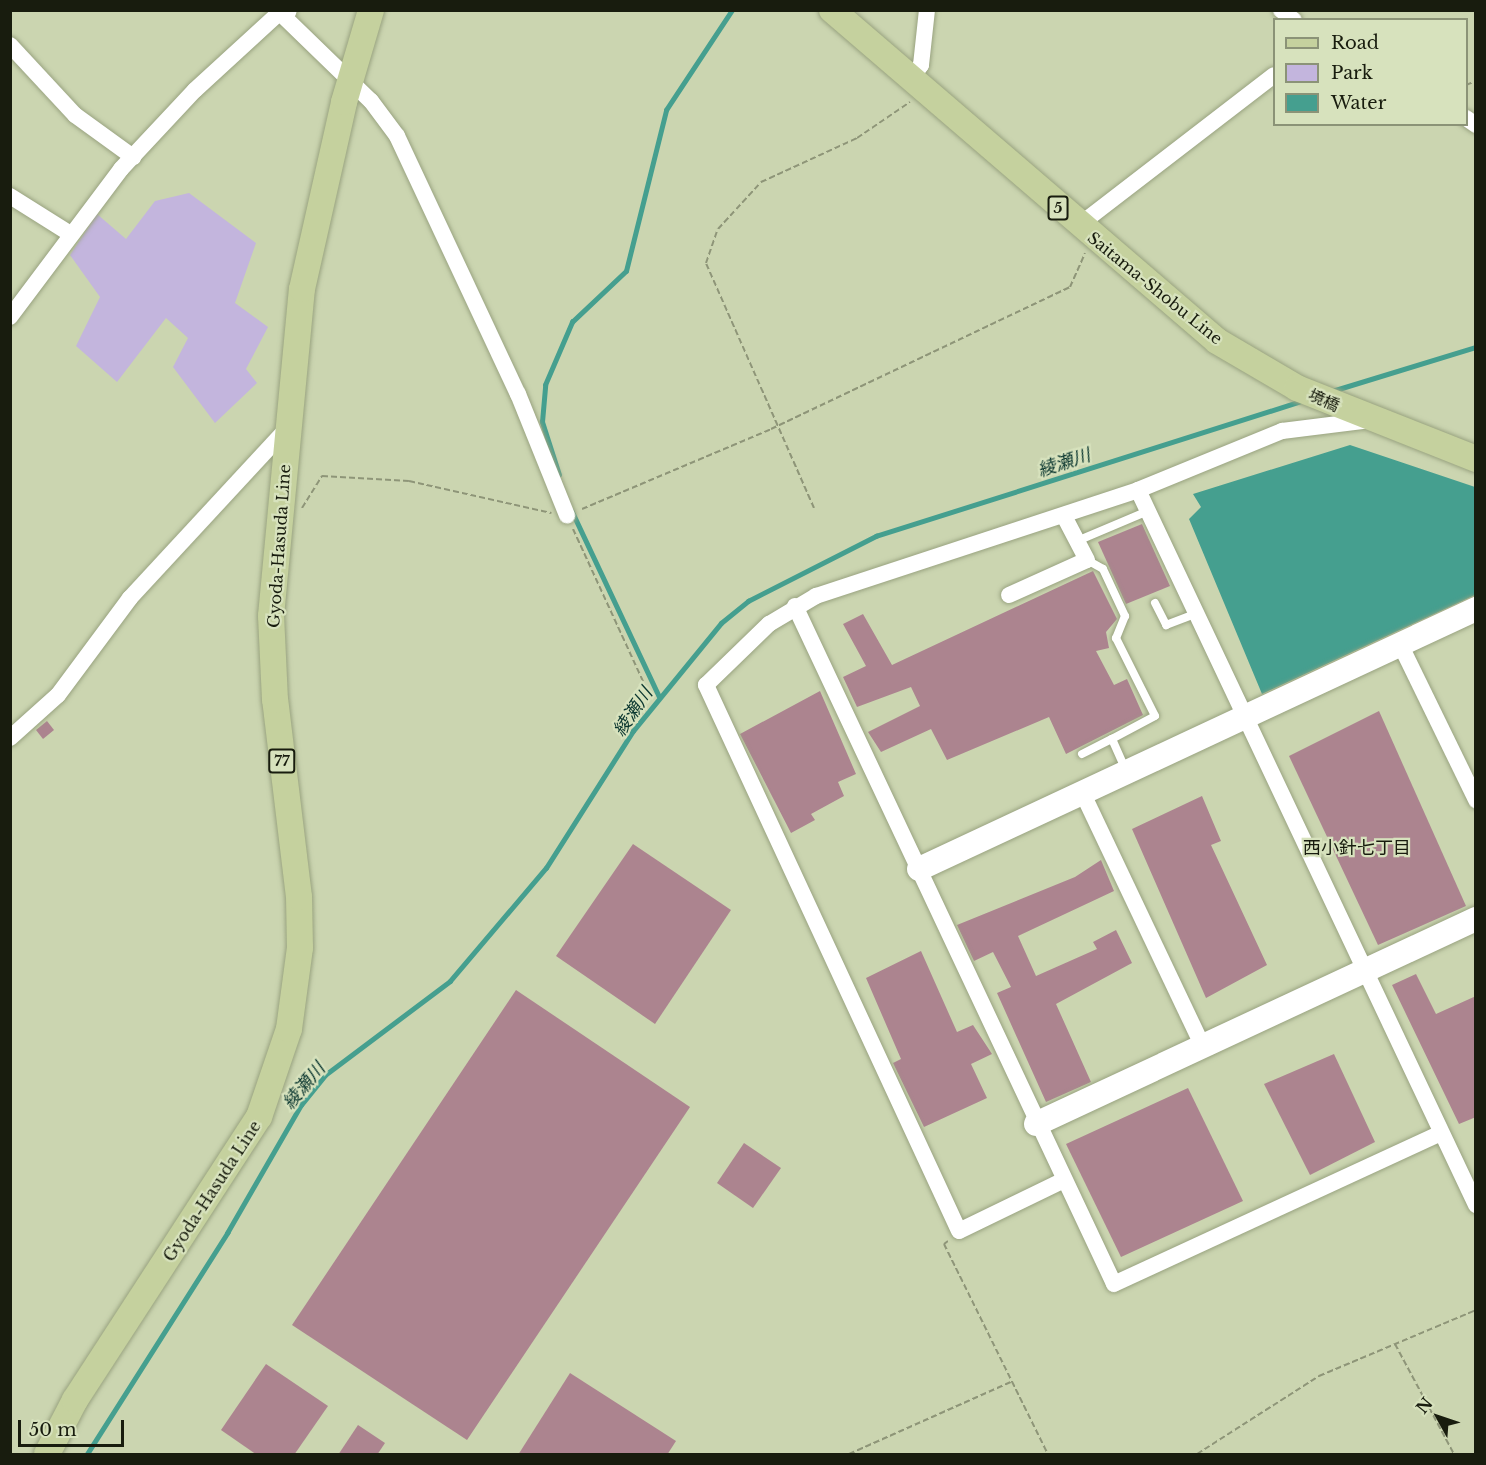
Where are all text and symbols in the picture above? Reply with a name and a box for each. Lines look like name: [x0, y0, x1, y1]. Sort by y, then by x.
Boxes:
legend: [1273, 18, 1468, 126]
text: Road: [1331, 32, 1379, 54]
text: Park: [1331, 62, 1373, 84]
text: Water: [1331, 92, 1386, 114]
road number: 5: [1048, 196, 1068, 220]
street label: Saitama-Shobu Line: [1084, 228, 1226, 348]
street label: 境橋: [1305, 385, 1343, 415]
water label: 綾瀬川: [1035, 444, 1093, 482]
street label: Gyoda-Hasuda Line: [264, 463, 294, 629]
water label: 綾瀬川: [609, 684, 657, 740]
road number: 77: [267, 749, 297, 773]
district label: 西小針七丁目: [1303, 837, 1411, 859]
water label: 綾瀬川: [278, 1058, 330, 1114]
street label: Gyoda-Hasuda Line: [159, 1117, 265, 1265]
north arrow: [1408, 1387, 1468, 1447]
text: N: [1412, 1393, 1437, 1418]
scale bar: [21, 1408, 128, 1446]
text: 50 m: [29, 1419, 77, 1441]

